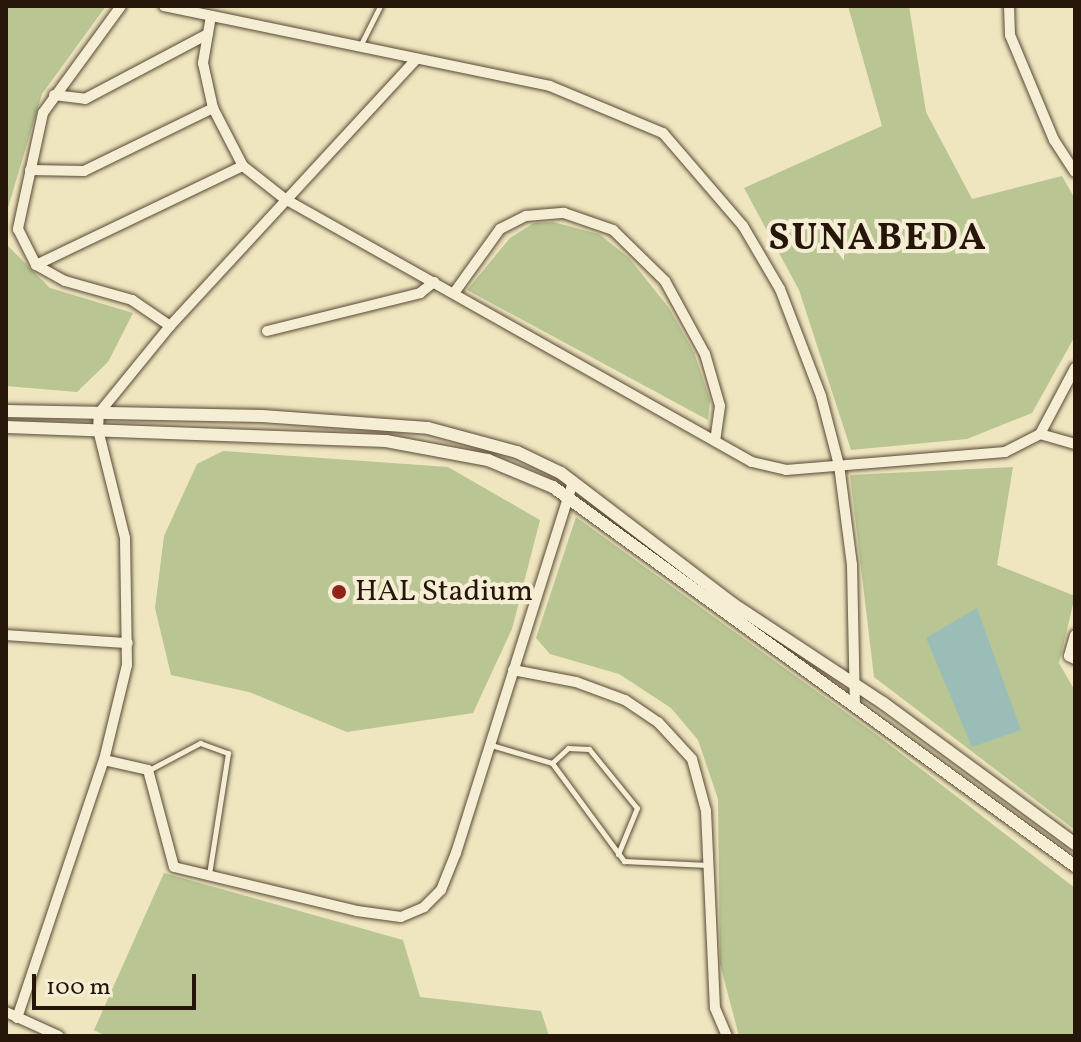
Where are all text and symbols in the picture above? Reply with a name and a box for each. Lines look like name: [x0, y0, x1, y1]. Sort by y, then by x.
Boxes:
district label: SUNABEDA: [768, 217, 988, 263]
place label: HAL Stadium: [355, 574, 533, 610]
marker: HAL Stadium: [330, 583, 348, 601]
scale bar: [36, 958, 200, 1008]
text: 100 m: [46, 971, 111, 1005]

